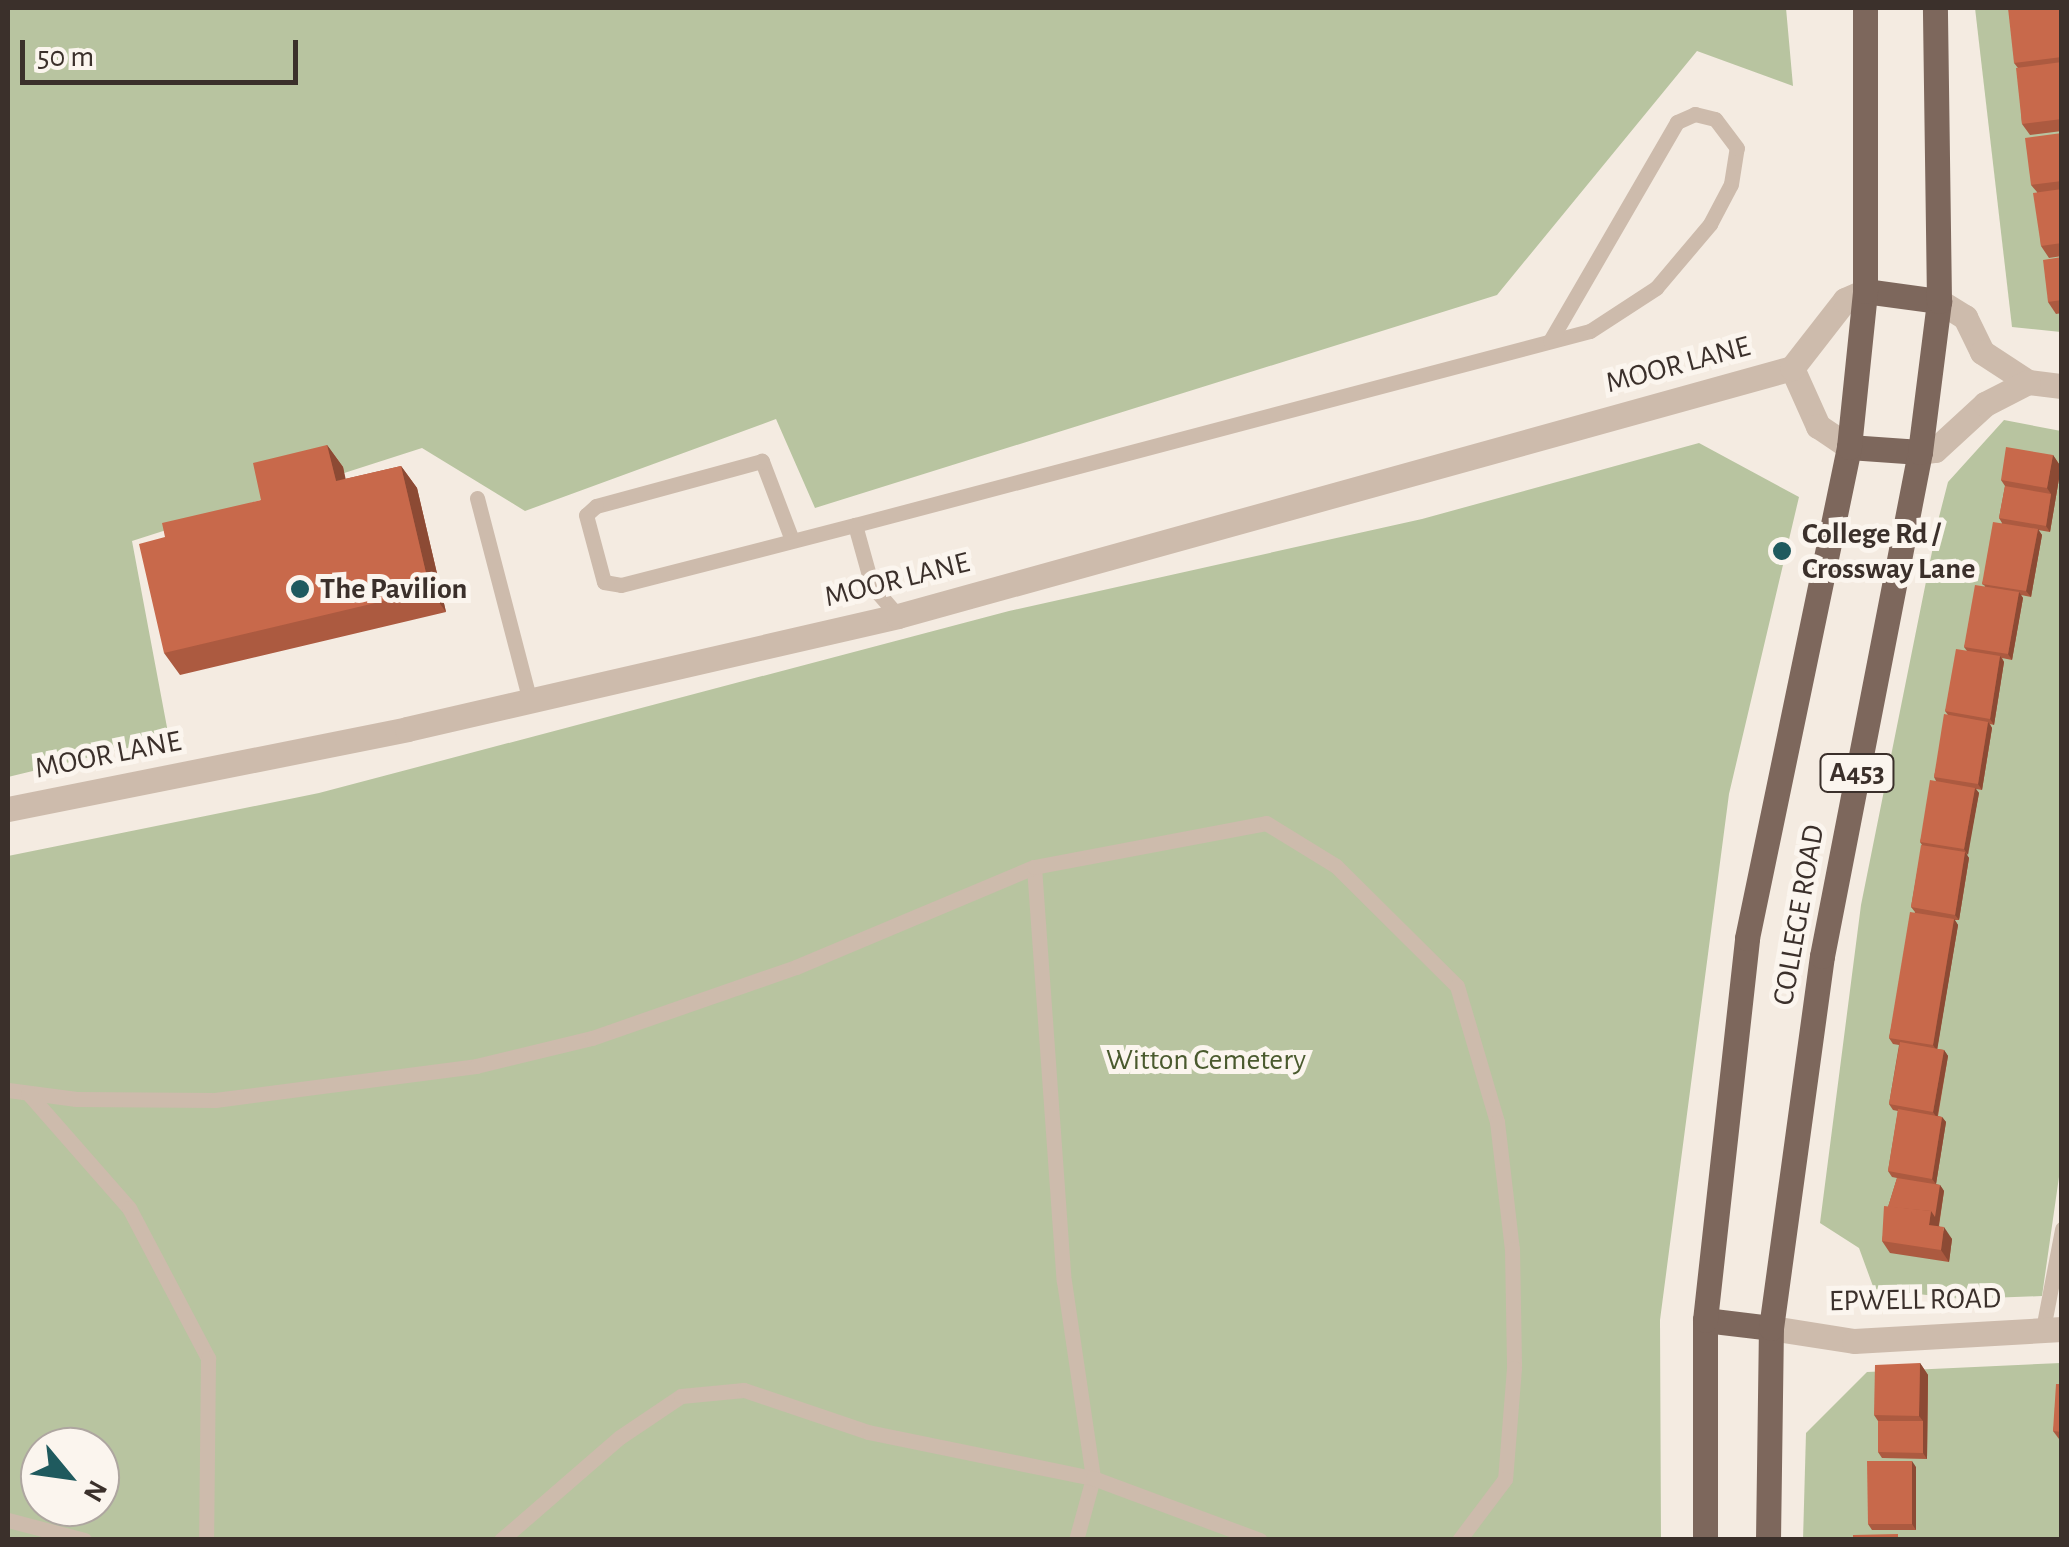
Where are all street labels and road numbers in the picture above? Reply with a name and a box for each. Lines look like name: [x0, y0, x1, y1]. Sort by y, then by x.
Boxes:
street label: MOOR LANE: [1602, 328, 1754, 402]
street label: MOOR LANE: [821, 545, 973, 615]
street label: MOOR LANE: [32, 723, 184, 787]
road number: A453: [1817, 750, 1897, 796]
street label: COLLEGE ROAD: [1765, 822, 1833, 1008]
street label: EPWELL ROAD: [1828, 1280, 2002, 1320]

